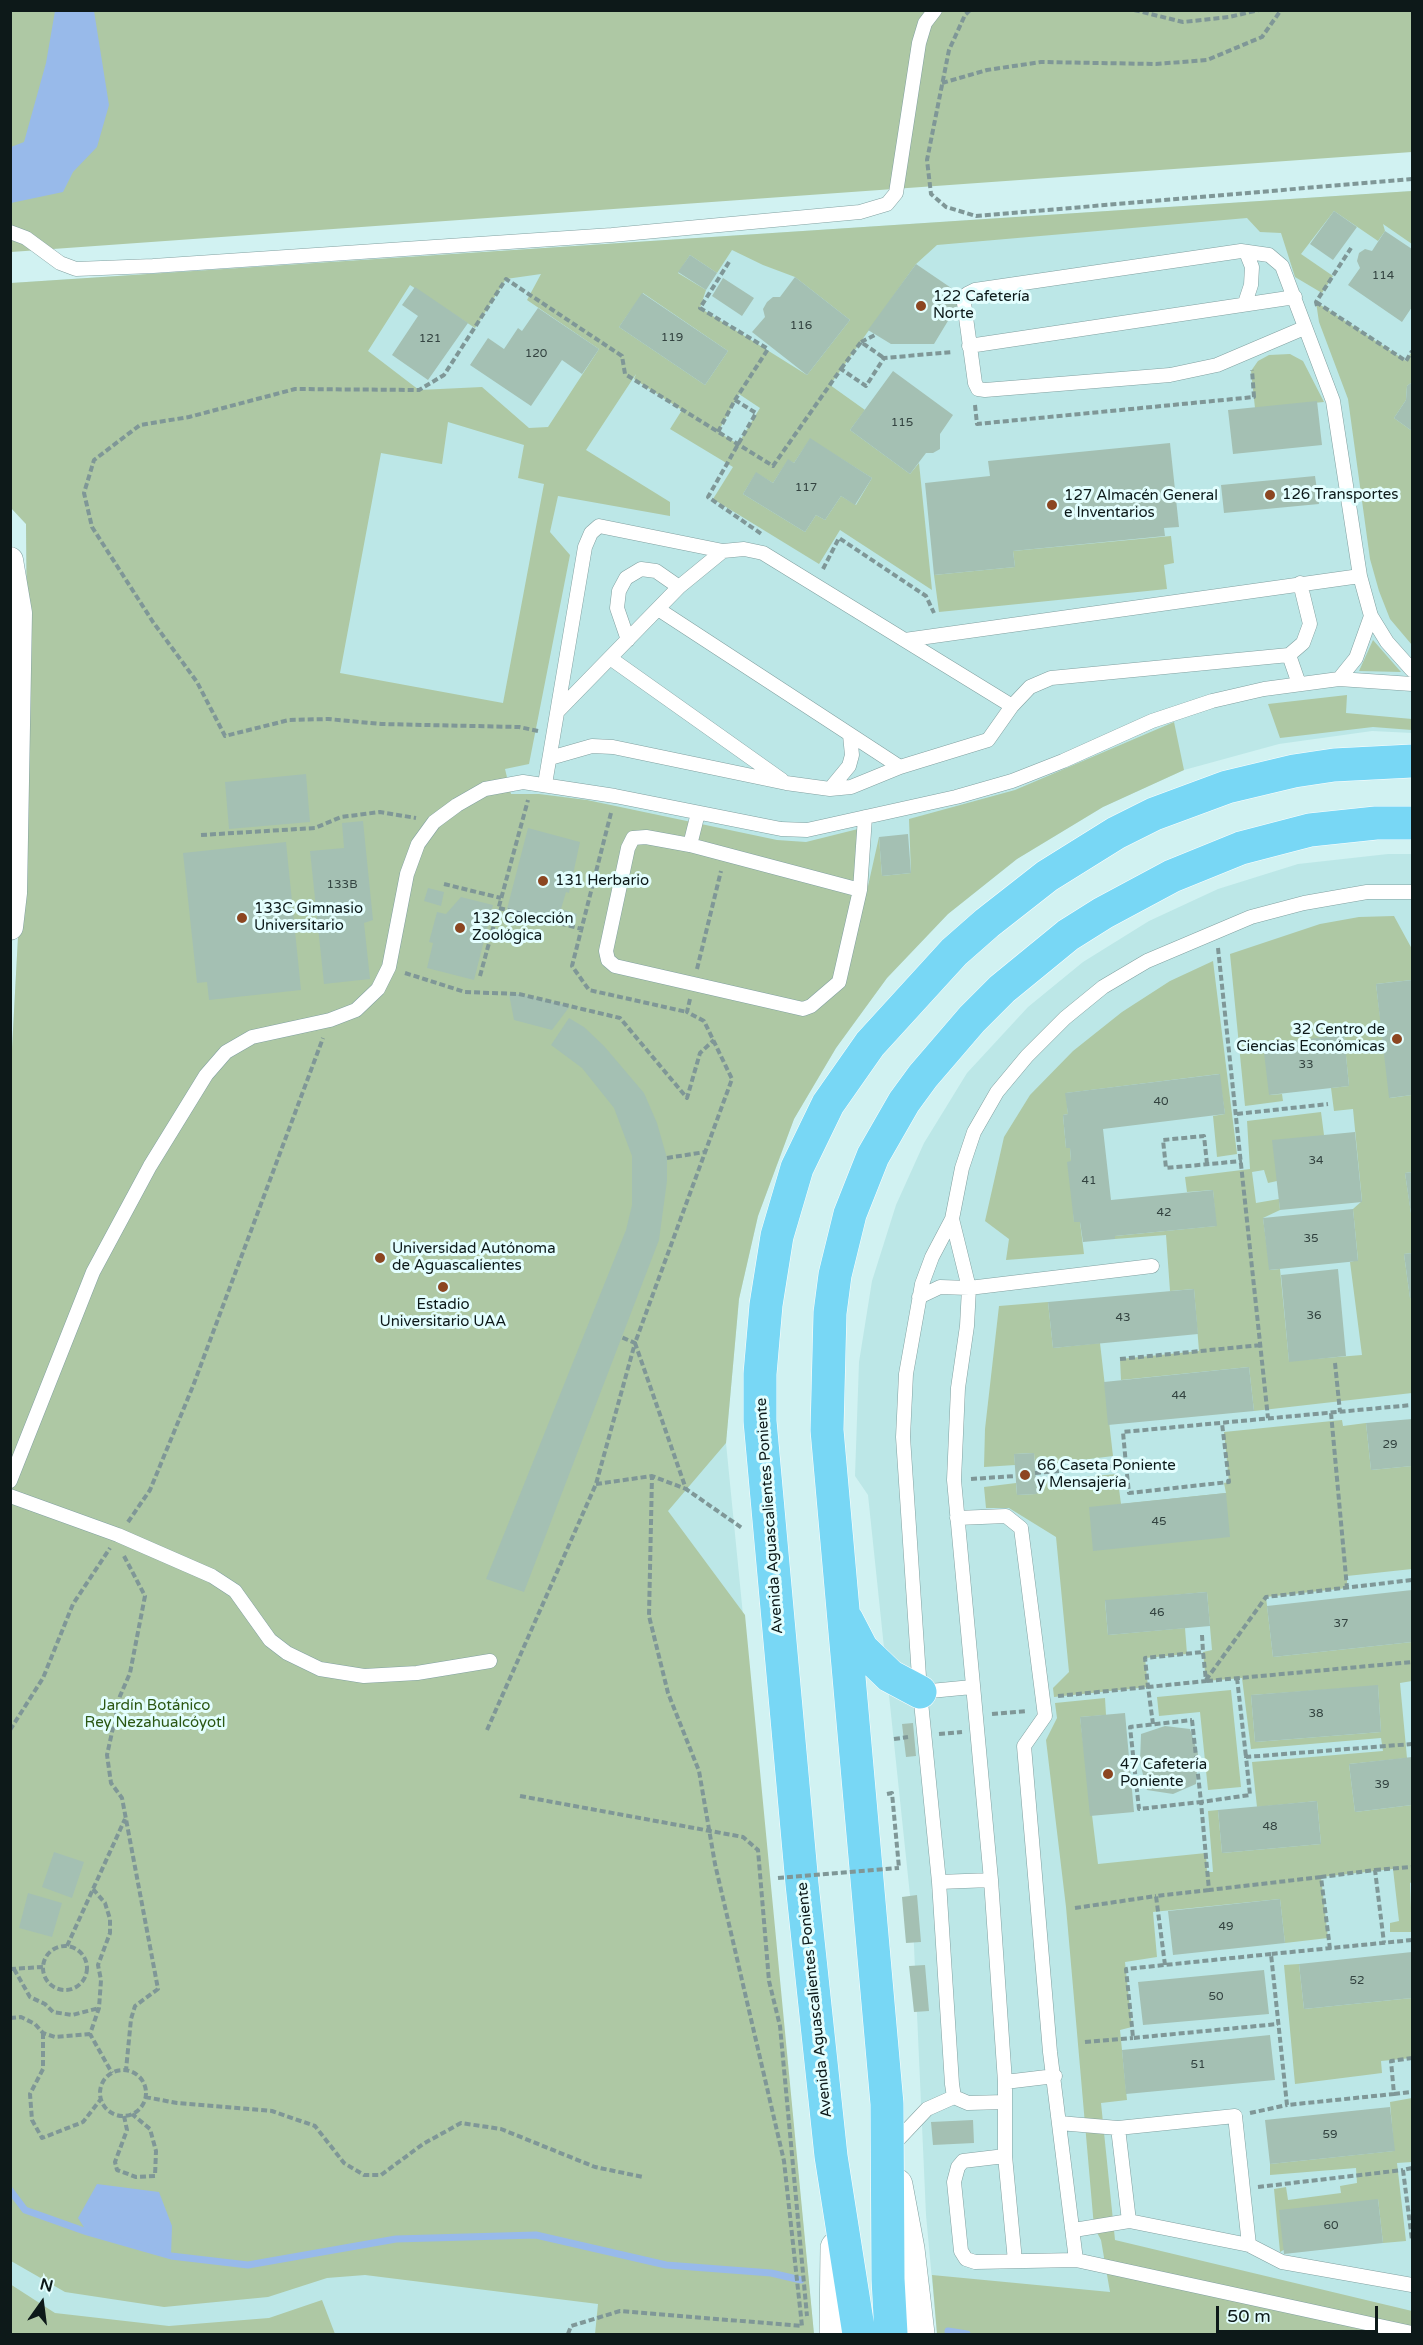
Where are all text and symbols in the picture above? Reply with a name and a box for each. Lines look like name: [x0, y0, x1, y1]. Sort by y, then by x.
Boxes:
house number: 114: [1372, 269, 1394, 283]
place label: 122 Cafetería Norte: [933, 288, 1030, 323]
marker: 122 Cafetería Norte: [914, 299, 928, 313]
house number: 116: [790, 319, 812, 333]
house number: 119: [661, 331, 683, 345]
house number: 121: [419, 332, 441, 346]
house number: 120: [525, 347, 547, 361]
house number: 115: [891, 416, 913, 430]
house number: 117: [795, 481, 817, 495]
place label: 126 Transportes: [1282, 486, 1399, 504]
place label: 127 Almacén General e Inventarios: [1064, 487, 1218, 522]
marker: 126 Transportes: [1263, 488, 1277, 502]
marker: 127 Almacén General e Inventarios: [1045, 498, 1059, 512]
place label: 131 Herbario: [555, 872, 649, 890]
marker: 131 Herbario: [536, 874, 550, 888]
house number: 133B: [327, 878, 357, 892]
place label: 133C Gimnasio Universitario: [254, 900, 363, 935]
place label: 132 Colección Zoológica: [472, 910, 574, 945]
marker: 133C Gimnasio Universitario: [235, 911, 249, 925]
marker: 132 Colección Zoológica: [453, 921, 467, 935]
place label: 32 Centro de Ciencias Económicas: [1236, 1021, 1385, 1056]
marker: 32 Centro de Ciencias Económicas: [1390, 1032, 1404, 1046]
house number: 33: [1298, 1058, 1314, 1072]
house number: 40: [1153, 1095, 1169, 1109]
house number: 34: [1308, 1154, 1324, 1168]
house number: 41: [1081, 1174, 1097, 1188]
house number: 42: [1156, 1206, 1172, 1220]
house number: 35: [1303, 1232, 1319, 1246]
place label: Universidad Autónoma de Aguascalientes: [392, 1240, 556, 1275]
marker: Universidad Autónoma de Aguascalientes: [373, 1251, 387, 1265]
marker: Estadio Universitario UAA: [436, 1280, 450, 1294]
place label: Estadio Universitario UAA: [380, 1296, 506, 1331]
house number: 36: [1306, 1309, 1322, 1323]
house number: 43: [1115, 1311, 1131, 1325]
house number: 44: [1171, 1389, 1187, 1403]
street label: Avenida Aguascalientes Poniente: [753, 1397, 787, 1635]
house number: 29: [1382, 1438, 1398, 1452]
place label: 66 Caseta Poniente y Mensajería: [1037, 1457, 1176, 1492]
marker: 66 Caseta Poniente y Mensajería: [1018, 1468, 1032, 1482]
house number: 45: [1151, 1515, 1167, 1529]
house number: 46: [1149, 1606, 1165, 1620]
house number: 37: [1333, 1617, 1349, 1631]
park label: Jardín Botánico Rey Nezahualcóyotl: [84, 1697, 226, 1732]
house number: 38: [1308, 1707, 1324, 1721]
place label: 47 Cafetería Poniente: [1120, 1756, 1207, 1791]
marker: 47 Cafetería Poniente: [1101, 1767, 1115, 1781]
house number: 39: [1374, 1778, 1390, 1792]
house number: 48: [1262, 1820, 1278, 1834]
street label: Avenida Aguascalientes Poniente: [794, 1881, 836, 2119]
house number: 49: [1218, 1920, 1234, 1934]
house number: 52: [1349, 1974, 1365, 1988]
house number: 50: [1208, 1990, 1224, 2004]
house number: 51: [1190, 2058, 1206, 2072]
house number: 59: [1322, 2128, 1338, 2142]
house number: 60: [1323, 2219, 1339, 2233]
north arrow: [12, 2273, 72, 2333]
text: N: [38, 2274, 55, 2297]
scale bar: [1219, 2294, 1381, 2332]
text: 50 m: [1227, 2305, 1271, 2327]

